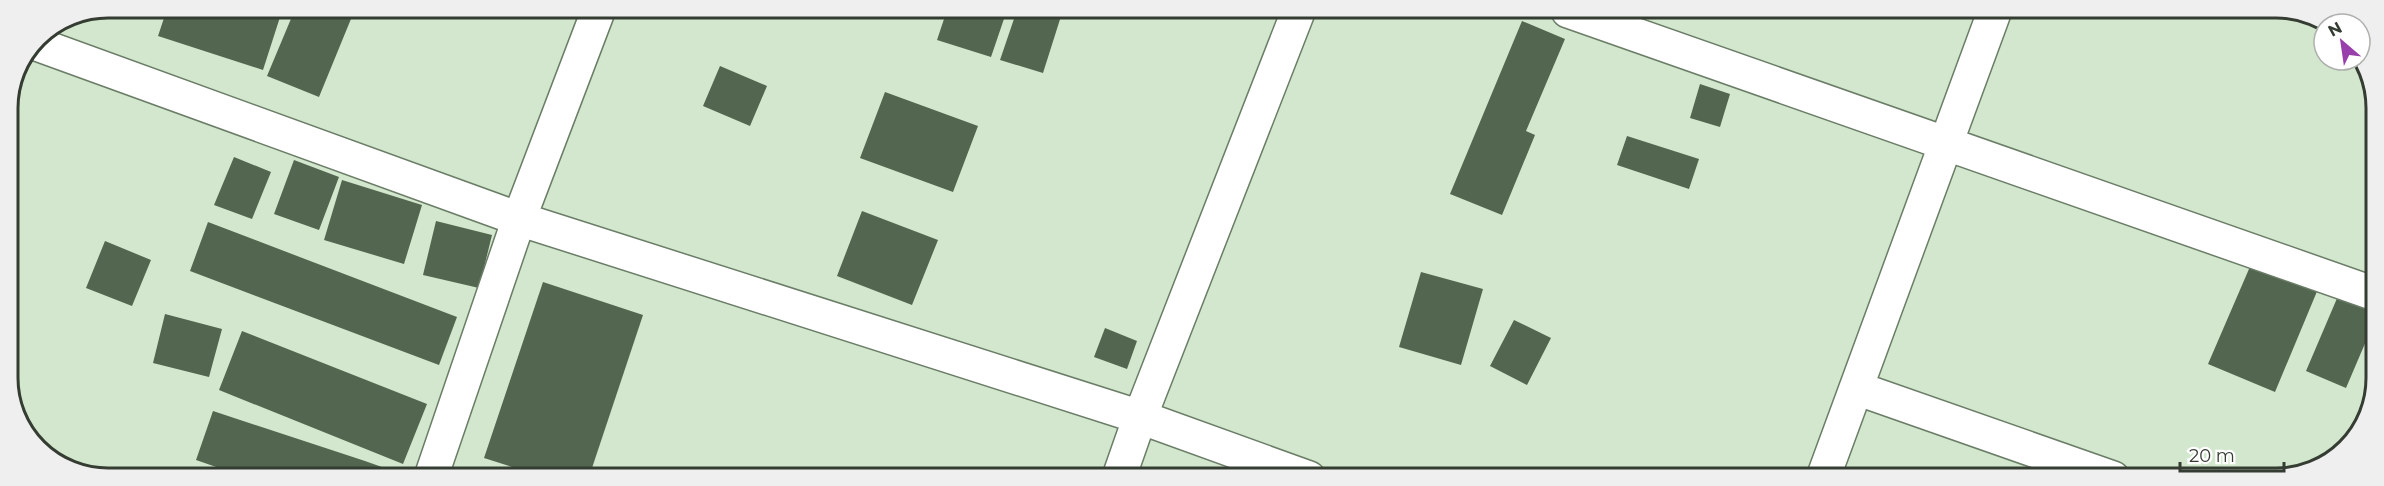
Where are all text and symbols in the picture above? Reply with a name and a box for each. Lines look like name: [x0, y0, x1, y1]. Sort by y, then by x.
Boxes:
north arrow: [2312, 12, 2372, 72]
text: N: [2325, 18, 2345, 41]
scale bar: [2180, 435, 2284, 473]
text: 20 m: [2189, 445, 2235, 467]

